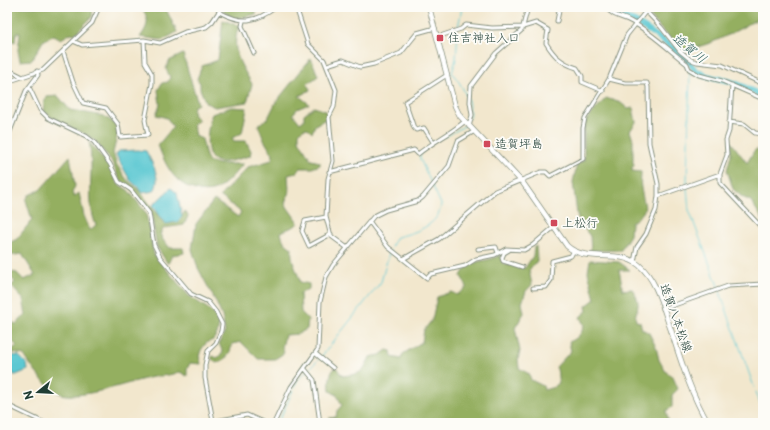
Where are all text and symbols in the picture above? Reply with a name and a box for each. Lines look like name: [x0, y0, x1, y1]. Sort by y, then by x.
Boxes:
place label: 住吉神社入口: [448, 28, 520, 46]
water label: 造賀川: [669, 28, 711, 67]
marker: 住吉神社入口: [435, 33, 445, 43]
place label: 造賀坪島: [495, 134, 543, 152]
marker: 造賀坪島: [482, 139, 492, 149]
place label: 上松行: [562, 213, 598, 231]
marker: 上松行: [549, 218, 559, 228]
street label: 造賀八本松線: [656, 281, 698, 355]
north arrow: [18, 372, 58, 412]
text: N: [18, 388, 37, 402]

